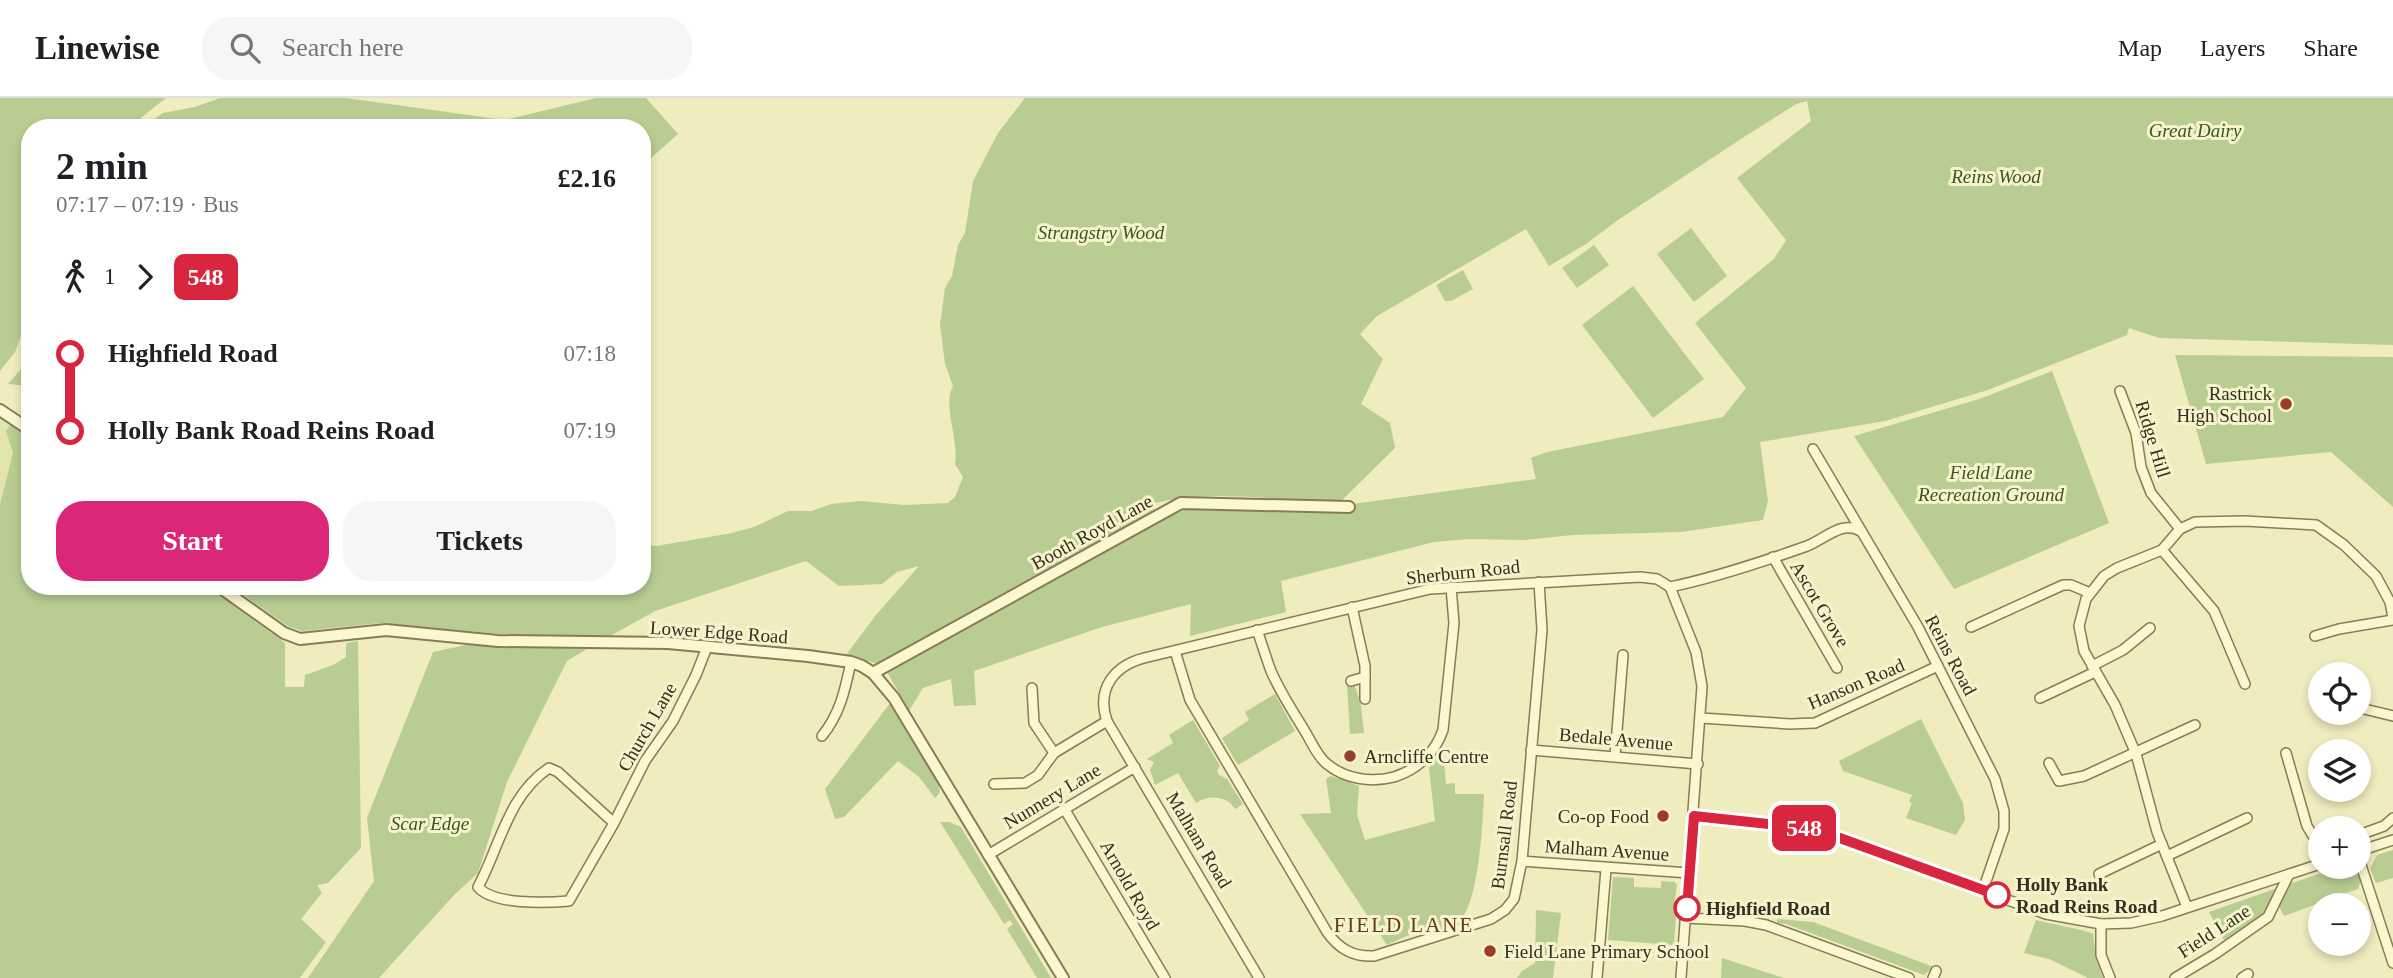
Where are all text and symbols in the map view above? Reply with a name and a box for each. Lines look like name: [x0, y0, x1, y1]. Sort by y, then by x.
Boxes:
search box: [202, 17, 692, 80]
icon: search: [226, 29, 264, 67]
text: Linewise: [35, 30, 160, 66]
text: Search here: [282, 33, 404, 62]
text: Map: [2118, 35, 2162, 61]
text: Layers: [2200, 35, 2265, 61]
text: Share: [2303, 35, 2358, 61]
park label: Great Dairy: [2149, 120, 2242, 141]
text: 2 min: [56, 145, 148, 187]
text: £2.16: [558, 164, 616, 193]
park label: Reins Wood: [1950, 166, 2041, 187]
text: 07:17 – 07:19 · Bus: [56, 192, 239, 217]
park label: Strangstry Wood: [1038, 222, 1165, 243]
icon: walk: [56, 258, 94, 296]
icon: forward: [126, 258, 164, 296]
text: 1: [104, 264, 116, 289]
text: 548: [188, 264, 224, 290]
text: Highfield Road: [108, 339, 278, 368]
text: 07:18: [564, 341, 616, 366]
place label: Rastrick High School: [2176, 383, 2272, 426]
marker: Rastrick High School: [2278, 396, 2294, 412]
street label: Ridge Hill: [2131, 398, 2175, 480]
text: Holly Bank Road Reins Road: [108, 416, 435, 445]
text: 07:19: [564, 418, 616, 443]
park label: Field Lane Recreation Ground: [1917, 462, 2064, 505]
street label: Booth Royd Lane: [1028, 490, 1156, 574]
button: Start: [56, 501, 329, 581]
button: Tickets: [343, 501, 616, 581]
street label: Sherburn Road: [1405, 556, 1522, 588]
street label: Ascot Grove: [1786, 557, 1854, 651]
street label: Reins Road: [1921, 611, 1981, 699]
street label: Lower Edge Road: [649, 617, 789, 647]
street label: Hanson Road: [1805, 654, 1908, 714]
map controls: [2308, 662, 2371, 956]
button: locate: [2308, 662, 2371, 725]
street label: Church Lane: [613, 679, 681, 775]
street label: Bedale Avenue: [1558, 724, 1674, 754]
button: layers: [2308, 739, 2371, 802]
place label: Arncliffe Centre: [1364, 746, 1489, 767]
marker: Arncliffe Centre: [1342, 748, 1358, 764]
street label: Nunnery Lane: [1000, 759, 1104, 833]
street label: Burnsall Road: [1487, 779, 1521, 890]
street label: Malham Road: [1162, 788, 1236, 892]
line badge: 548: [1764, 805, 1844, 851]
place label: Co-op Food: [1558, 806, 1649, 827]
marker: Co-op Food: [1655, 808, 1671, 824]
park label: Scar Edge: [391, 813, 469, 834]
text: 548: [1786, 815, 1822, 841]
button: +: [2308, 816, 2371, 879]
street label: Malham Avenue: [1544, 835, 1670, 865]
street label: Arnold Royd: [1096, 837, 1164, 934]
place label: Holly Bank Road Reins Road: [2016, 874, 2158, 917]
marker: Holly Bank Road Reins Road: [1984, 882, 2010, 908]
button: −: [2308, 893, 2371, 956]
marker: Highfield Road: [1674, 895, 1700, 921]
place label: Highfield Road: [1706, 898, 1830, 919]
street label: Field Lane: [2174, 900, 2254, 962]
district label: FIELD LANE: [1334, 913, 1474, 937]
place label: Field Lane Primary School: [1504, 941, 1709, 962]
marker: Field Lane Primary School: [1482, 943, 1498, 959]

